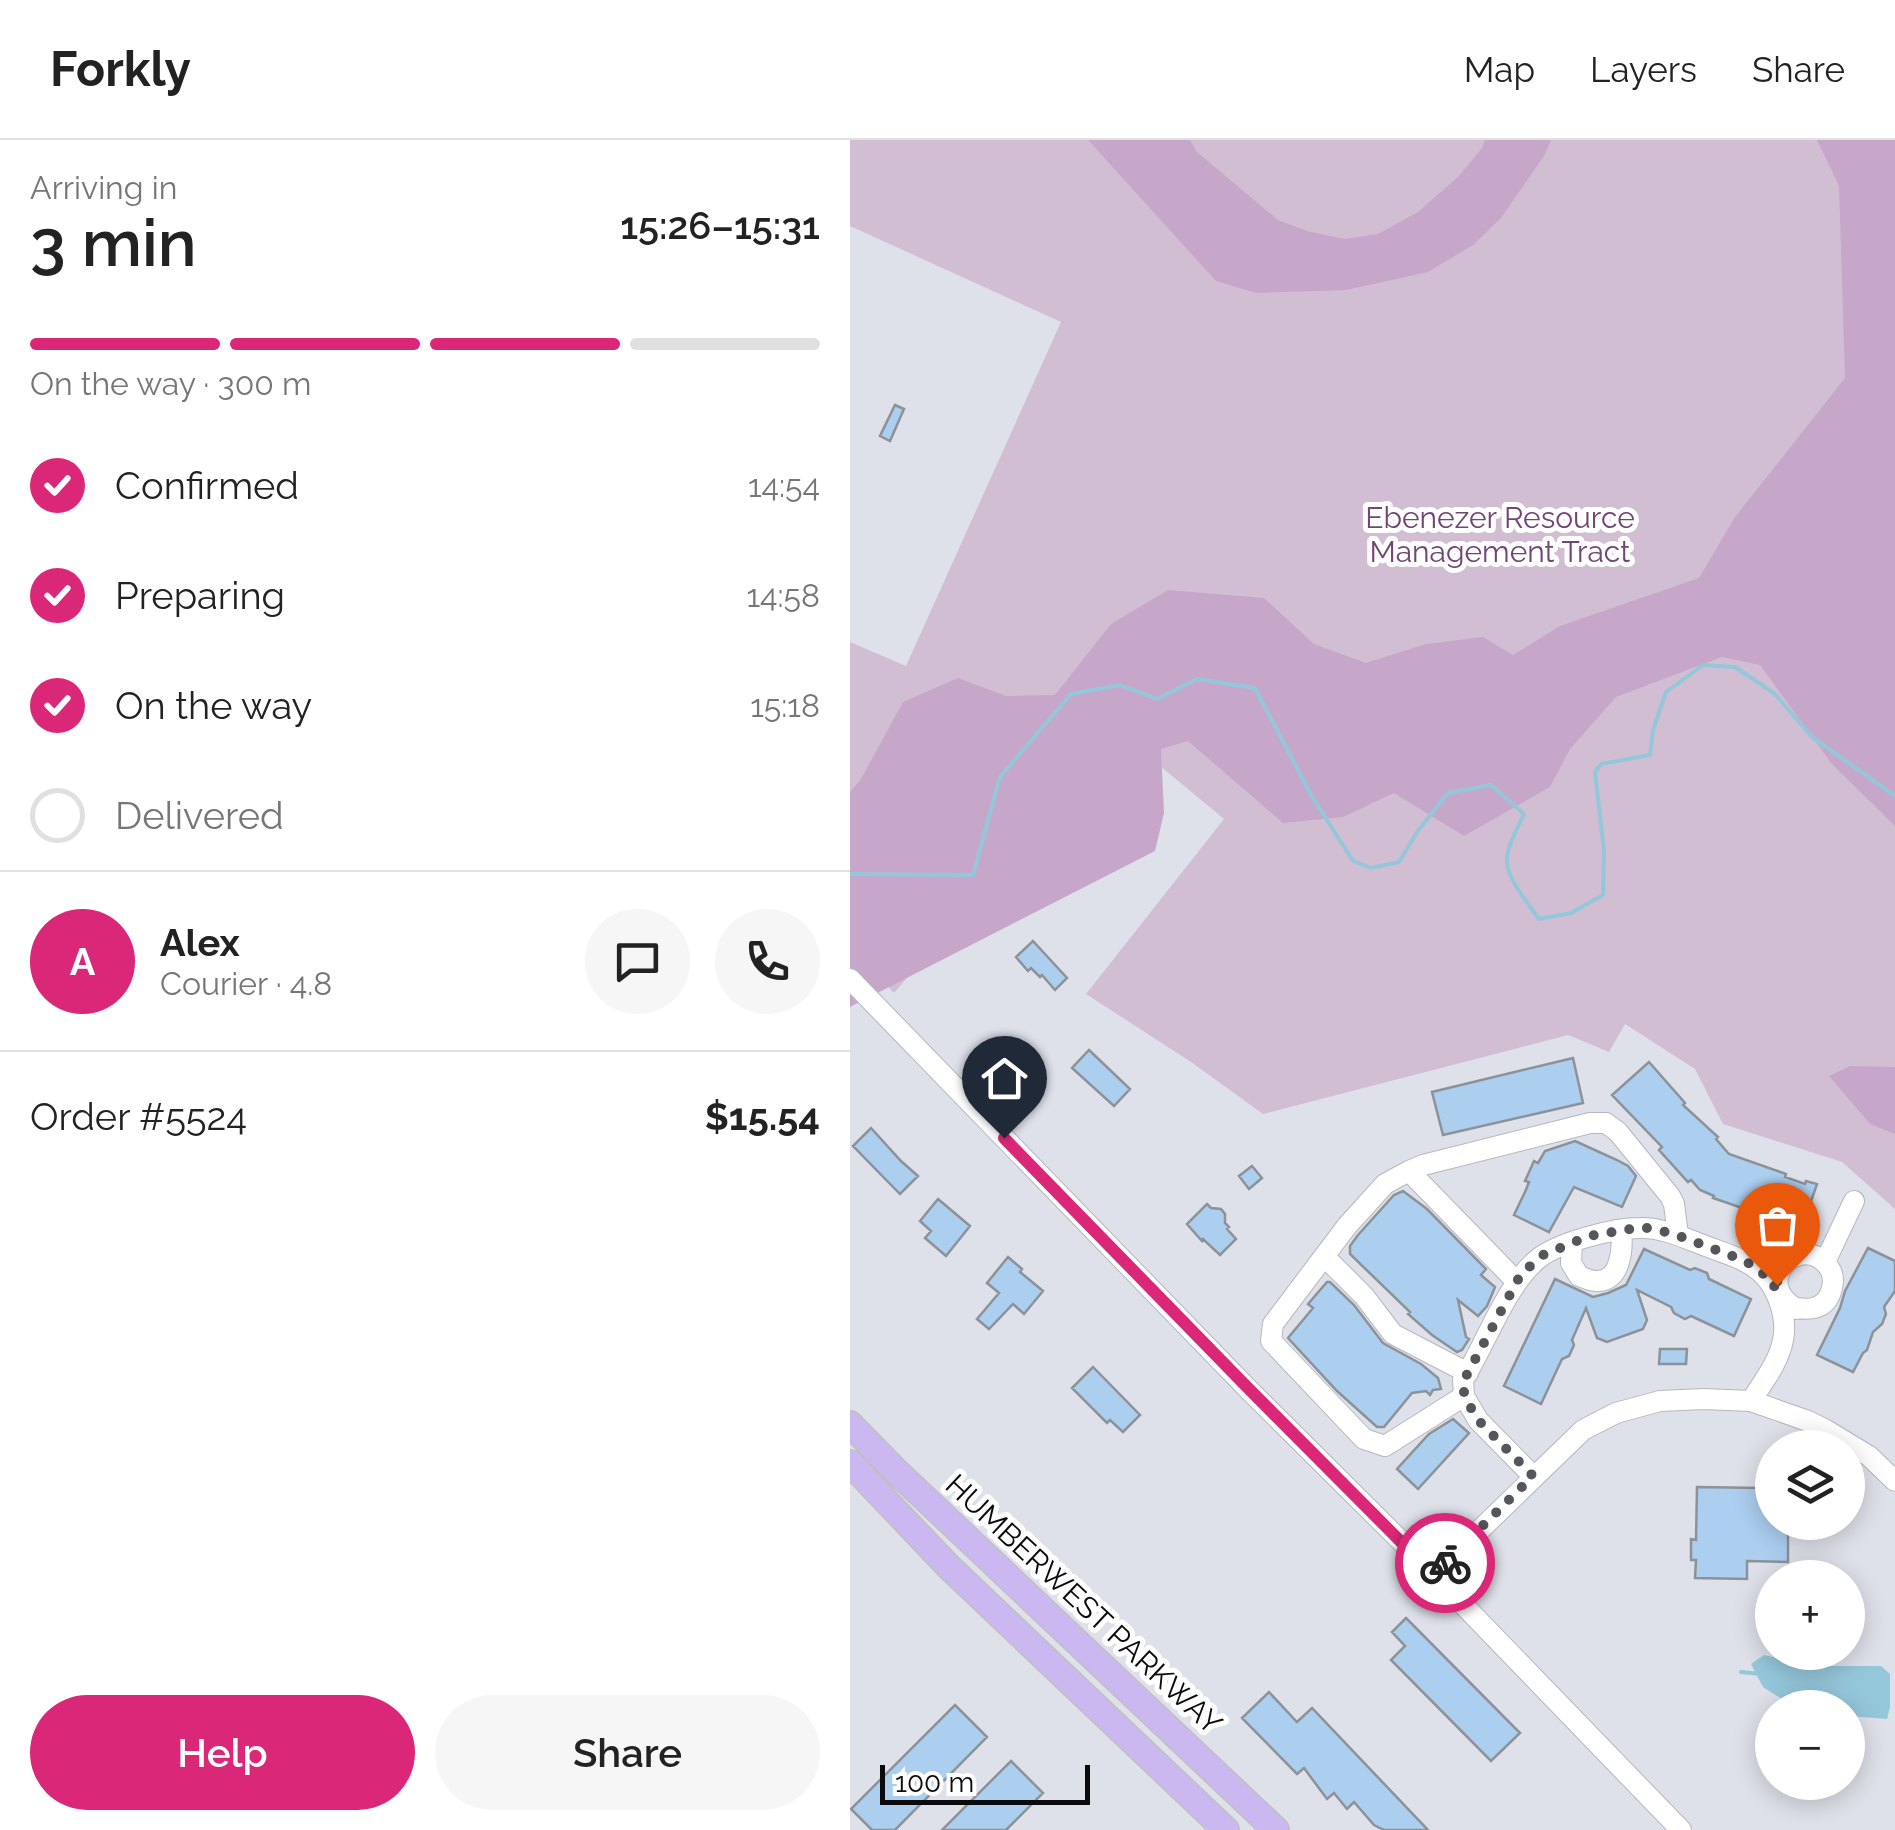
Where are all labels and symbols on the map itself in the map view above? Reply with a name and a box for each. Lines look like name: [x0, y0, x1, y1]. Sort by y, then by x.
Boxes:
park label: Ebenezer Resource Management Tract: [1365, 500, 1635, 569]
pin: [962, 1036, 1047, 1139]
pin: [1735, 1183, 1820, 1286]
street label: HUMBERWEST PARKWAY: [939, 1467, 1230, 1741]
courier: [1395, 1513, 1495, 1613]
scale bar: [880, 1760, 1090, 1804]

